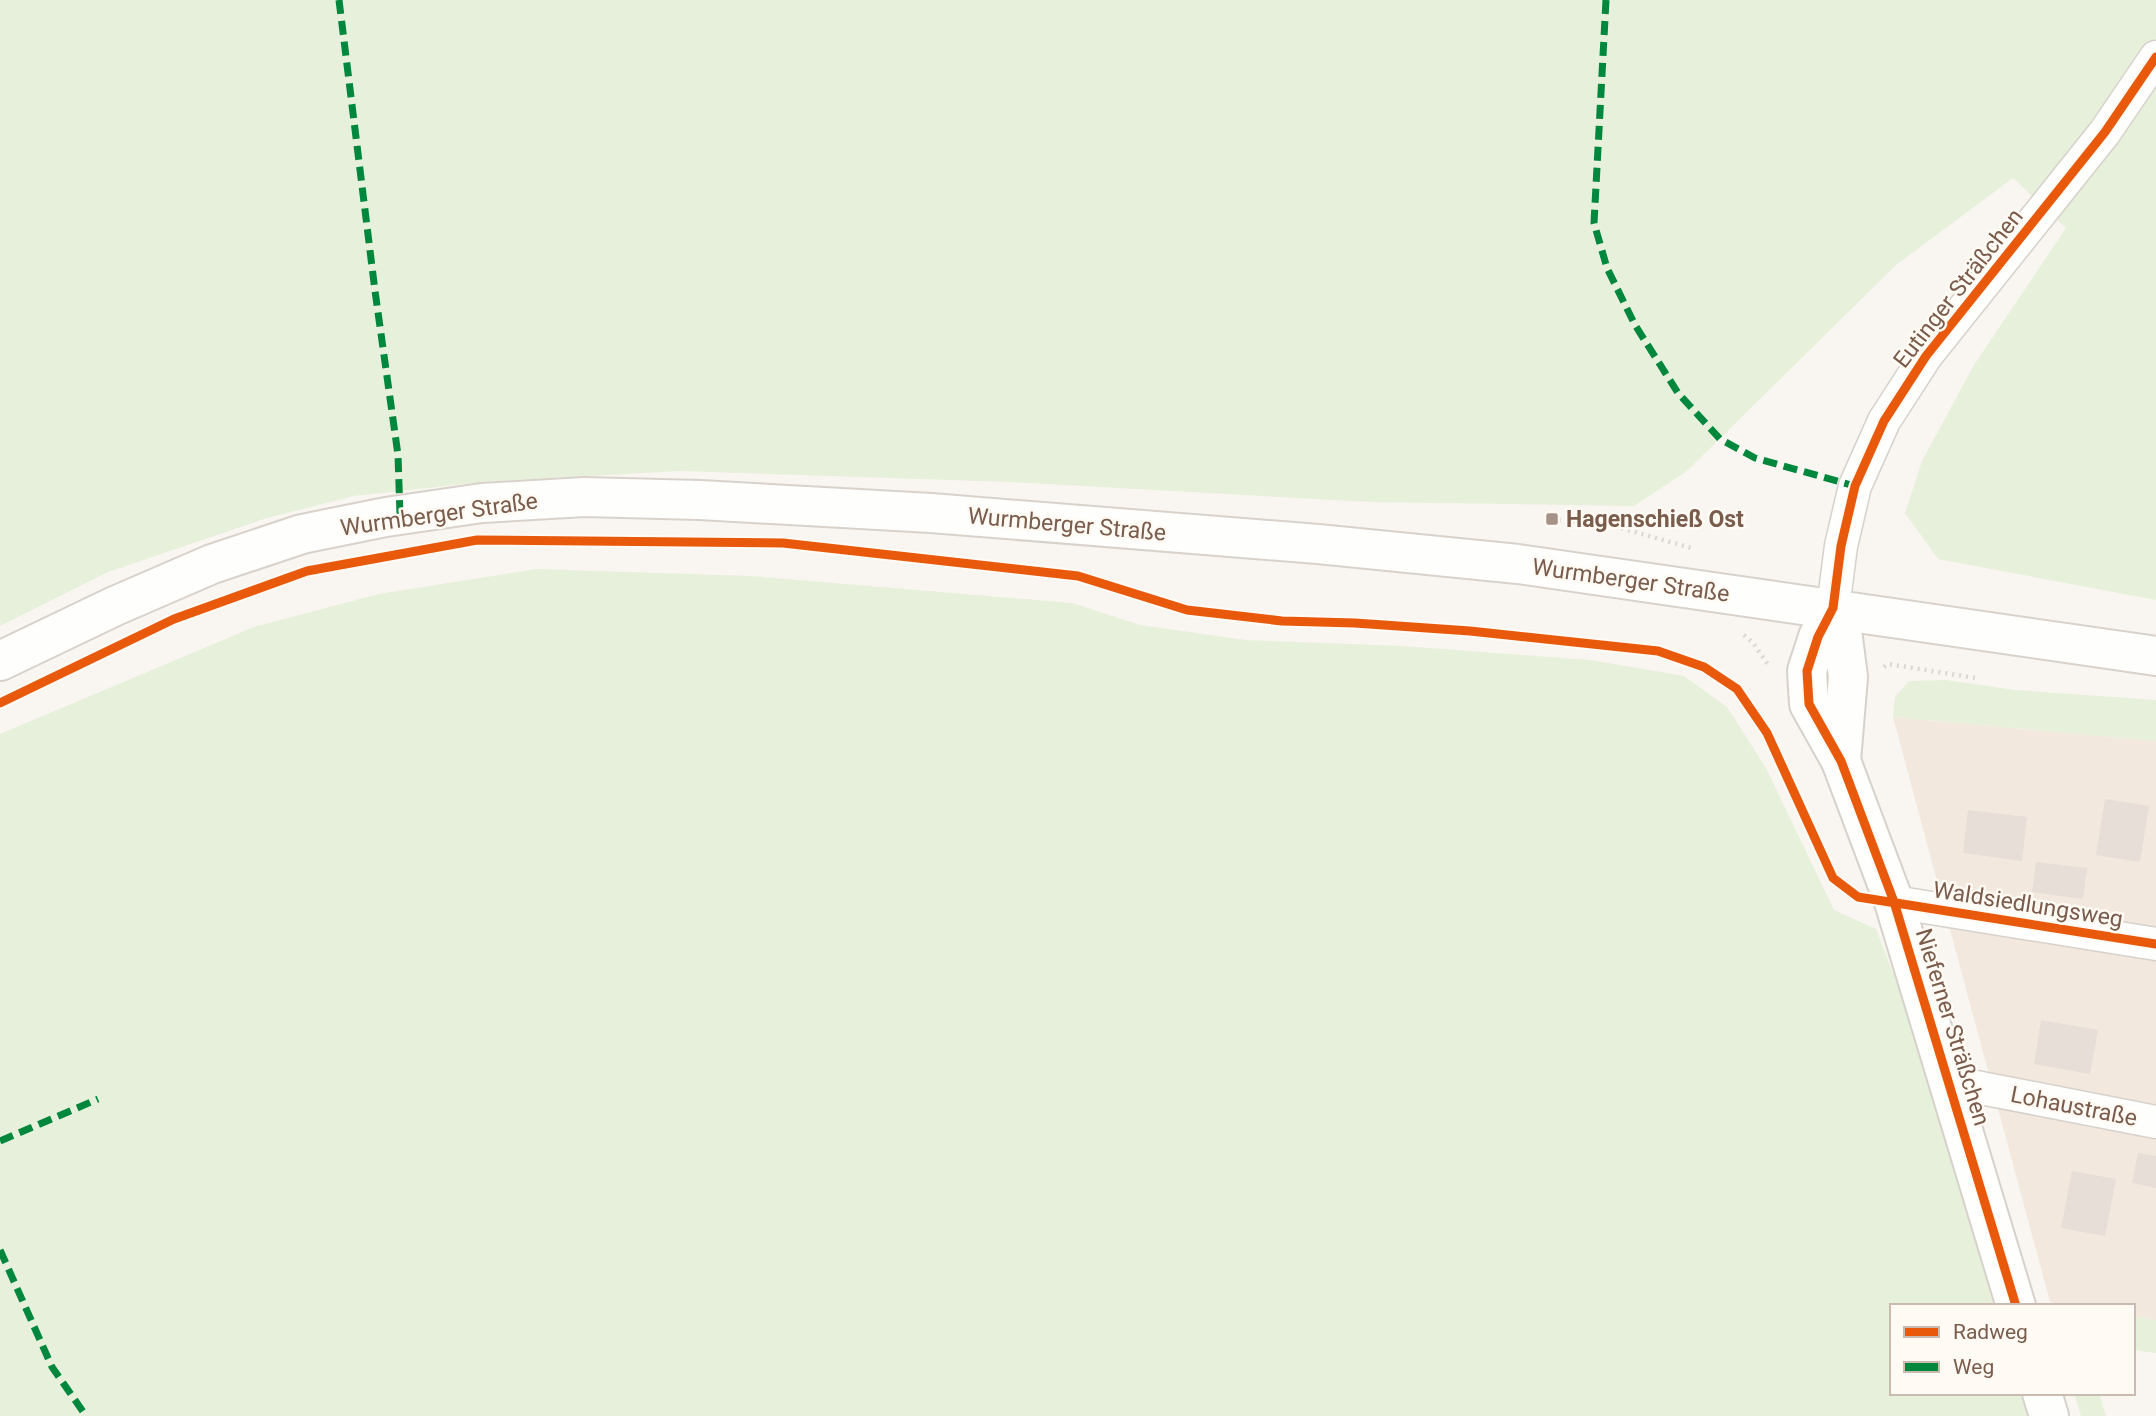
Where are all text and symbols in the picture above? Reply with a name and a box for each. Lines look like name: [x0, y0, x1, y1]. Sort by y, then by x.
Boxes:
street label: Eutinger Sträßchen: [1888, 203, 2029, 373]
street label: Wurmberger Straße: [339, 487, 540, 542]
street label: Wurmberger Straße: [967, 502, 1167, 547]
place label: Hagenschieß Ost: [1566, 506, 1744, 533]
marker: Hagenschieß Ost: [1544, 511, 1560, 527]
street label: Wurmberger Straße: [1530, 553, 1731, 608]
street label: Waldsiedlungsweg: [1931, 876, 2125, 933]
street label: Nieferner Sträßchen: [1910, 925, 1995, 1129]
street label: Lohaustraße: [2008, 1081, 2140, 1132]
legend: [1890, 1304, 2135, 1395]
text: Radweg: [1953, 1320, 2028, 1344]
text: Weg: [1953, 1355, 1994, 1379]

